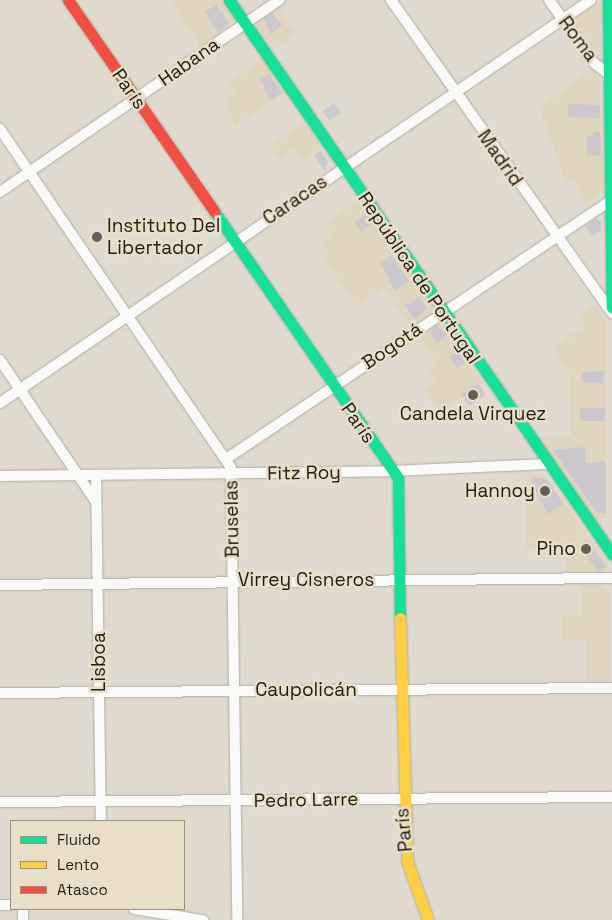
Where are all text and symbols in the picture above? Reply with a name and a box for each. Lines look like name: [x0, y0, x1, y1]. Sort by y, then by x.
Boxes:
street label: Roma: [554, 12, 602, 66]
street label: Habana: [154, 33, 224, 91]
street label: París: [107, 64, 151, 114]
street label: Madrid: [472, 125, 528, 191]
street label: Caracas: [258, 170, 332, 230]
street label: República de Portugal: [353, 188, 485, 368]
place label: Instituto Del Libertador: [107, 215, 220, 259]
marker: Instituto Del Libertador: [91, 231, 103, 243]
street label: Bogotá: [358, 318, 426, 374]
marker: Candela Virquez: [467, 389, 479, 401]
street label: París: [336, 398, 380, 448]
place label: Candela Virquez: [400, 403, 546, 425]
street label: Fitz Roy: [267, 461, 341, 485]
street label: Bruselas: [220, 480, 244, 558]
place label: Hannoy: [465, 480, 535, 502]
marker: Hannoy: [539, 485, 551, 497]
place label: Pino: [537, 538, 576, 560]
marker: Pino: [580, 543, 592, 555]
street label: Virrey Cisneros: [238, 569, 374, 591]
street label: Lisboa: [88, 632, 110, 692]
street label: Caupolicán: [255, 679, 357, 701]
street label: Pedro Larre: [254, 788, 358, 812]
street label: París: [391, 807, 417, 853]
legend: [10, 820, 185, 910]
text: Fluido: [57, 830, 101, 849]
text: Lento: [57, 855, 99, 874]
text: Atasco: [57, 880, 108, 899]

